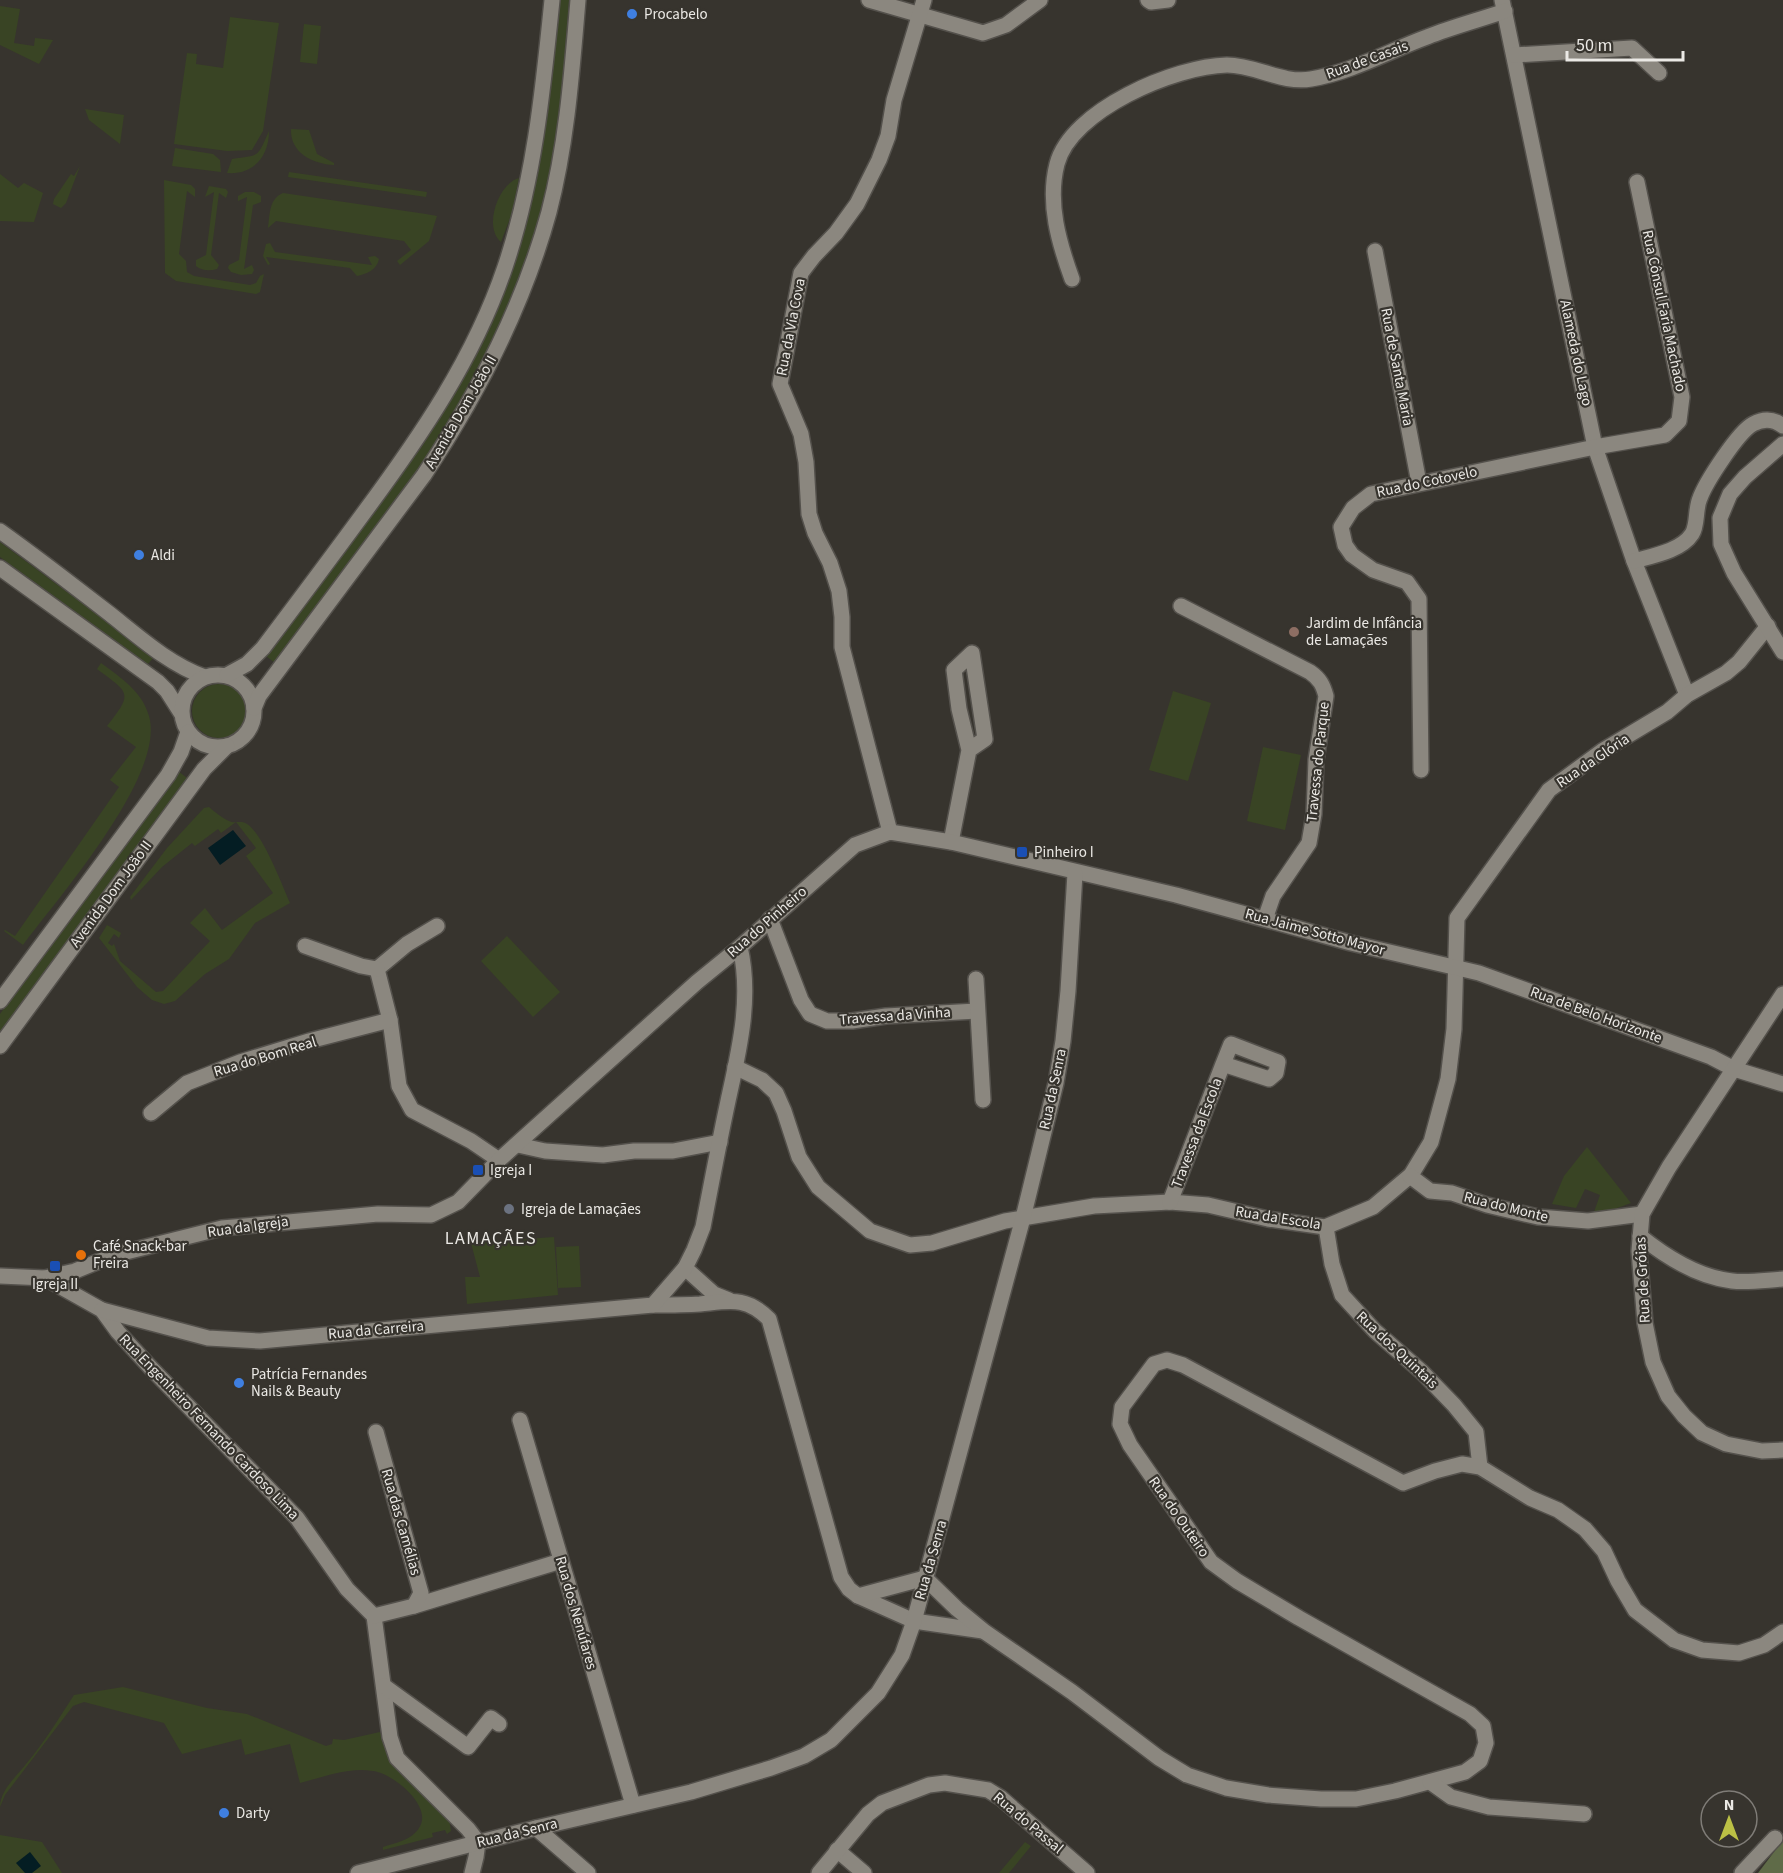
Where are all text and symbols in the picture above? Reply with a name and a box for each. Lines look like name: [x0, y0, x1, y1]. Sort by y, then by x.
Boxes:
place label: Procabelo: [644, 4, 708, 25]
marker: Procabelo: [625, 7, 639, 21]
scale bar: [1567, 24, 1682, 62]
text: 50 m: [1576, 33, 1612, 58]
street label: Rua de Casais: [1323, 35, 1411, 85]
street label: Rua Cônsul Faria Machado: [1637, 228, 1691, 394]
street label: Rua da Via Cova: [771, 276, 811, 378]
street label: Alameda do Lago: [1554, 298, 1598, 408]
street label: Rua de Santa Maria: [1375, 306, 1419, 428]
street label: Avenida Dom João II: [420, 351, 502, 473]
street label: Rua do Cotovelo: [1375, 461, 1479, 503]
place label: Aldi: [151, 545, 175, 566]
marker: Aldi: [132, 548, 146, 562]
place label: Jardim de Infância de Lamaçães: [1306, 613, 1422, 651]
marker: Jardim de Infância de Lamaçães: [1287, 625, 1301, 639]
street label: Travessa do Parque: [1301, 701, 1335, 823]
street label: Rua da Glória: [1552, 729, 1634, 793]
street label: Avenida Dom João II: [65, 836, 157, 952]
place label: Pinheiro I: [1034, 842, 1094, 863]
marker: Pinheiro I: [1015, 845, 1029, 859]
street label: Rua do Pinheiro: [723, 881, 811, 963]
street label: Rua Jaime Sotto Mayor: [1243, 903, 1388, 961]
street label: Rua de Belo Horizonte: [1527, 981, 1665, 1049]
street label: Travessa da Vinha: [839, 1002, 951, 1030]
street label: Rua do Bom Real: [211, 1031, 319, 1083]
street label: Rua da Senra: [1034, 1047, 1072, 1131]
street label: Travessa da Escola: [1166, 1075, 1228, 1191]
place label: Igreja I: [490, 1160, 532, 1181]
marker: Igreja I: [471, 1163, 485, 1177]
street label: Rua do Monte: [1462, 1186, 1550, 1228]
place label: Igreja de Lamaçães: [521, 1199, 641, 1220]
street label: Rua da Escola: [1234, 1201, 1322, 1235]
marker: Igreja de Lamaçães: [502, 1202, 516, 1216]
street label: Rua da Igreja: [206, 1211, 290, 1243]
district label: LAMAÇÃES: [445, 1226, 537, 1251]
place label: Café Snack-bar Freira: [93, 1236, 187, 1274]
street label: Rua de Gróias: [1630, 1237, 1656, 1323]
marker: Café Snack-bar Freira: [74, 1248, 88, 1262]
marker: Igreja II: [48, 1259, 62, 1273]
place label: Igreja II: [32, 1274, 78, 1295]
street label: Rua dos Quintais: [1351, 1306, 1443, 1394]
street label: Rua da Carreira: [327, 1315, 425, 1345]
street label: Rua Engenheiro Fernando Cardoso Lima: [114, 1329, 304, 1525]
place label: Patrícia Fernandes Nails & Beauty: [251, 1364, 367, 1402]
marker: Patrícia Fernandes Nails & Beauty: [232, 1376, 246, 1390]
street label: Rua das Camélias: [376, 1466, 426, 1578]
street label: Rua do Outeiro: [1143, 1472, 1215, 1562]
street label: Rua da Senra: [910, 1518, 952, 1602]
street label: Rua dos Nenúfares: [550, 1554, 602, 1672]
street label: Rua do Passal: [988, 1787, 1068, 1859]
north arrow: [1699, 1789, 1759, 1849]
text: N: [1724, 1794, 1734, 1816]
place label: Darty: [236, 1803, 270, 1824]
marker: Darty: [217, 1806, 231, 1820]
street label: Rua da Senra: [475, 1813, 559, 1853]

